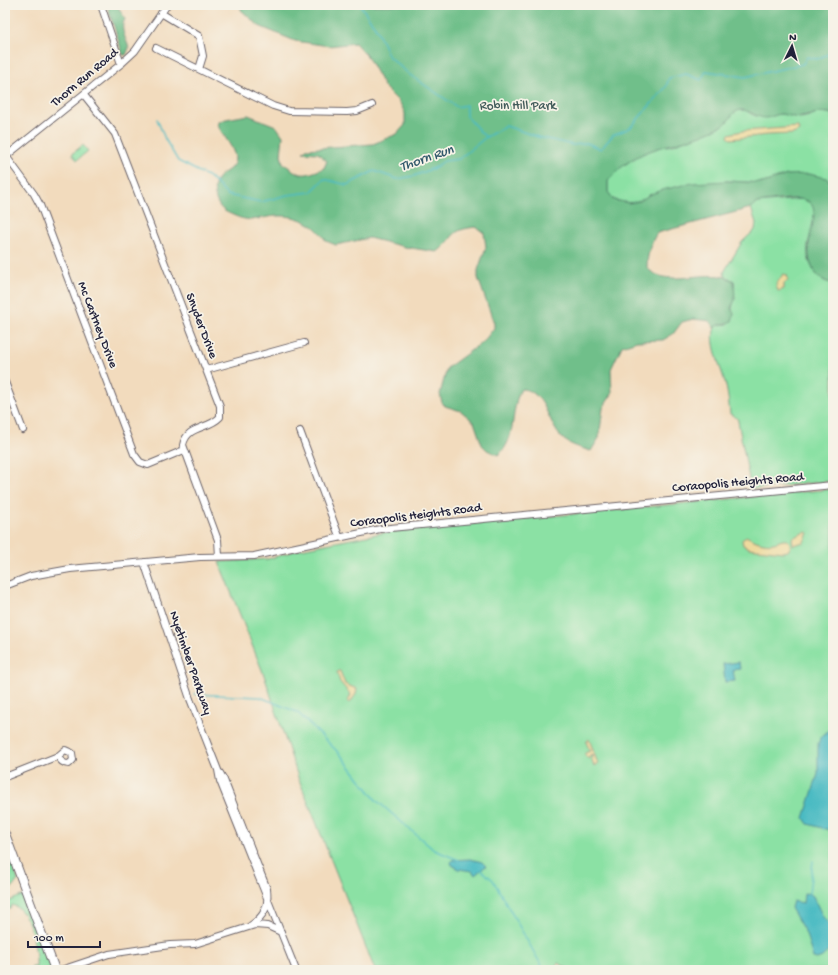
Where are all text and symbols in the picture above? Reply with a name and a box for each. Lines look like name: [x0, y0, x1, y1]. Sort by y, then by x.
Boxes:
north arrow: [772, 26, 812, 66]
text: N: [789, 32, 797, 44]
street label: Thorn Run Road: [48, 45, 123, 111]
park label: Robin Hill Park: [480, 99, 557, 114]
water label: Thorn Run: [398, 142, 456, 176]
street label: Mc Cartney Drive: [74, 280, 120, 371]
street label: Snyder Drive: [182, 291, 220, 361]
street label: Coraopolis Heights Road: [672, 470, 806, 496]
street label: Coraopolis Heights Road: [350, 500, 484, 531]
street label: Nyetimber Parkway: [165, 609, 215, 717]
scale bar: [28, 923, 100, 949]
text: 100 m: [33, 932, 64, 946]

